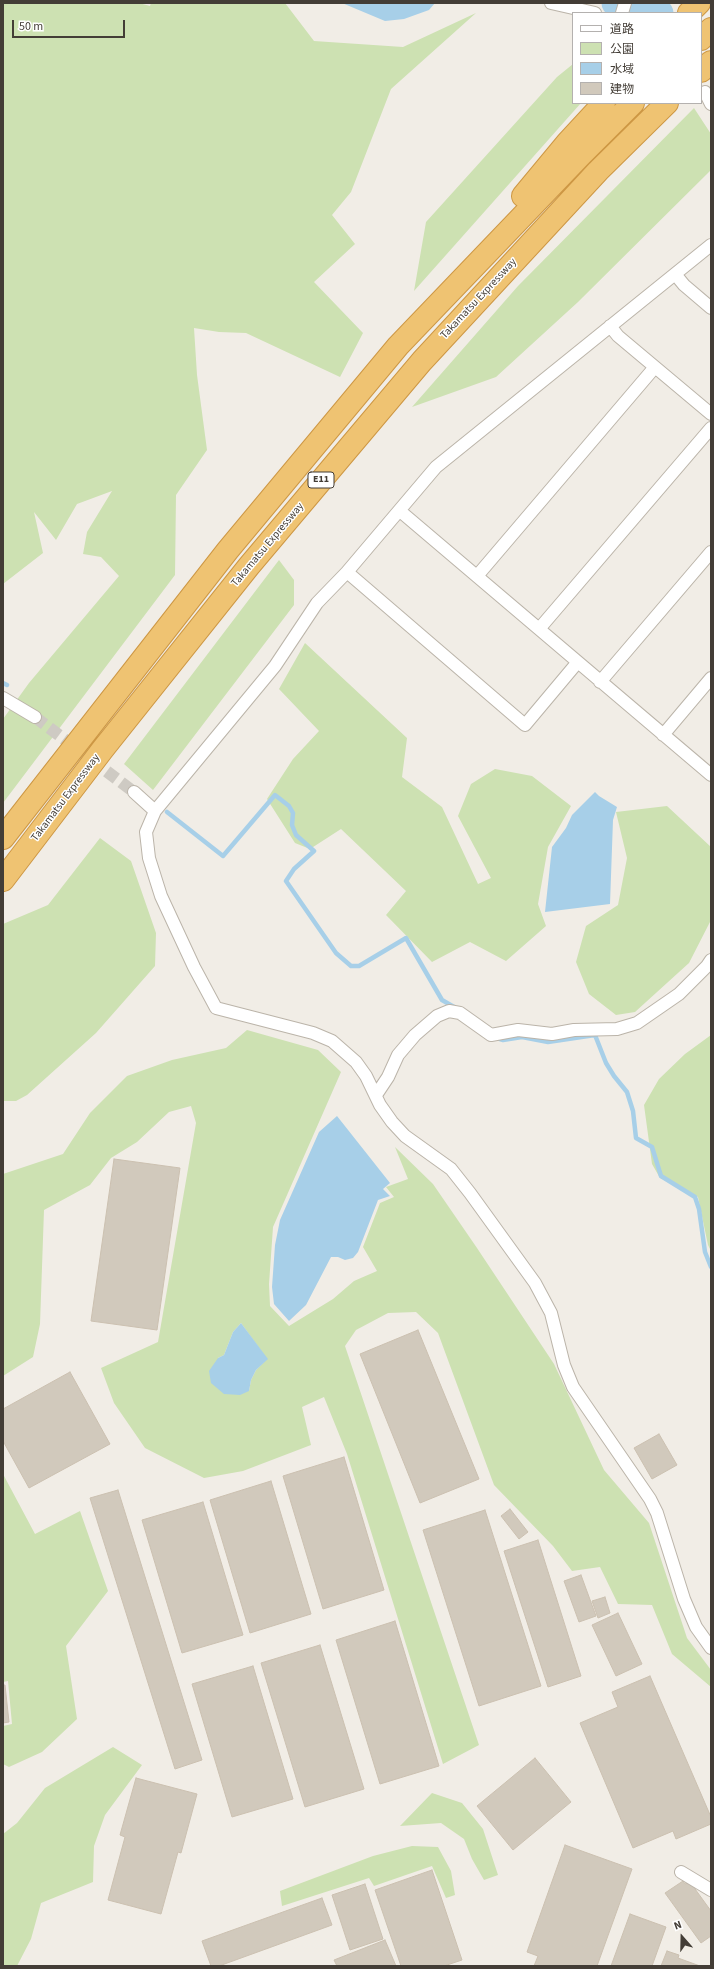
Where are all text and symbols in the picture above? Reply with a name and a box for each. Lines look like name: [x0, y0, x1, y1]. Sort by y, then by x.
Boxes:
scale bar: [14, 12, 127, 38]
legend: [572, 12, 702, 104]
text: 50 m: [19, 18, 43, 35]
text: 道路: [610, 21, 634, 38]
text: 公園: [610, 41, 634, 58]
text: 水域: [610, 61, 634, 78]
text: 建物: [610, 81, 634, 98]
street label: Takamatsu Expressway: [438, 256, 520, 342]
road number: E11: [308, 472, 334, 488]
street label: Takamatsu Expressway: [229, 500, 307, 590]
street label: Takamatsu Expressway: [29, 752, 103, 844]
north arrow: [662, 1917, 702, 1957]
text: N: [672, 1917, 684, 1934]

